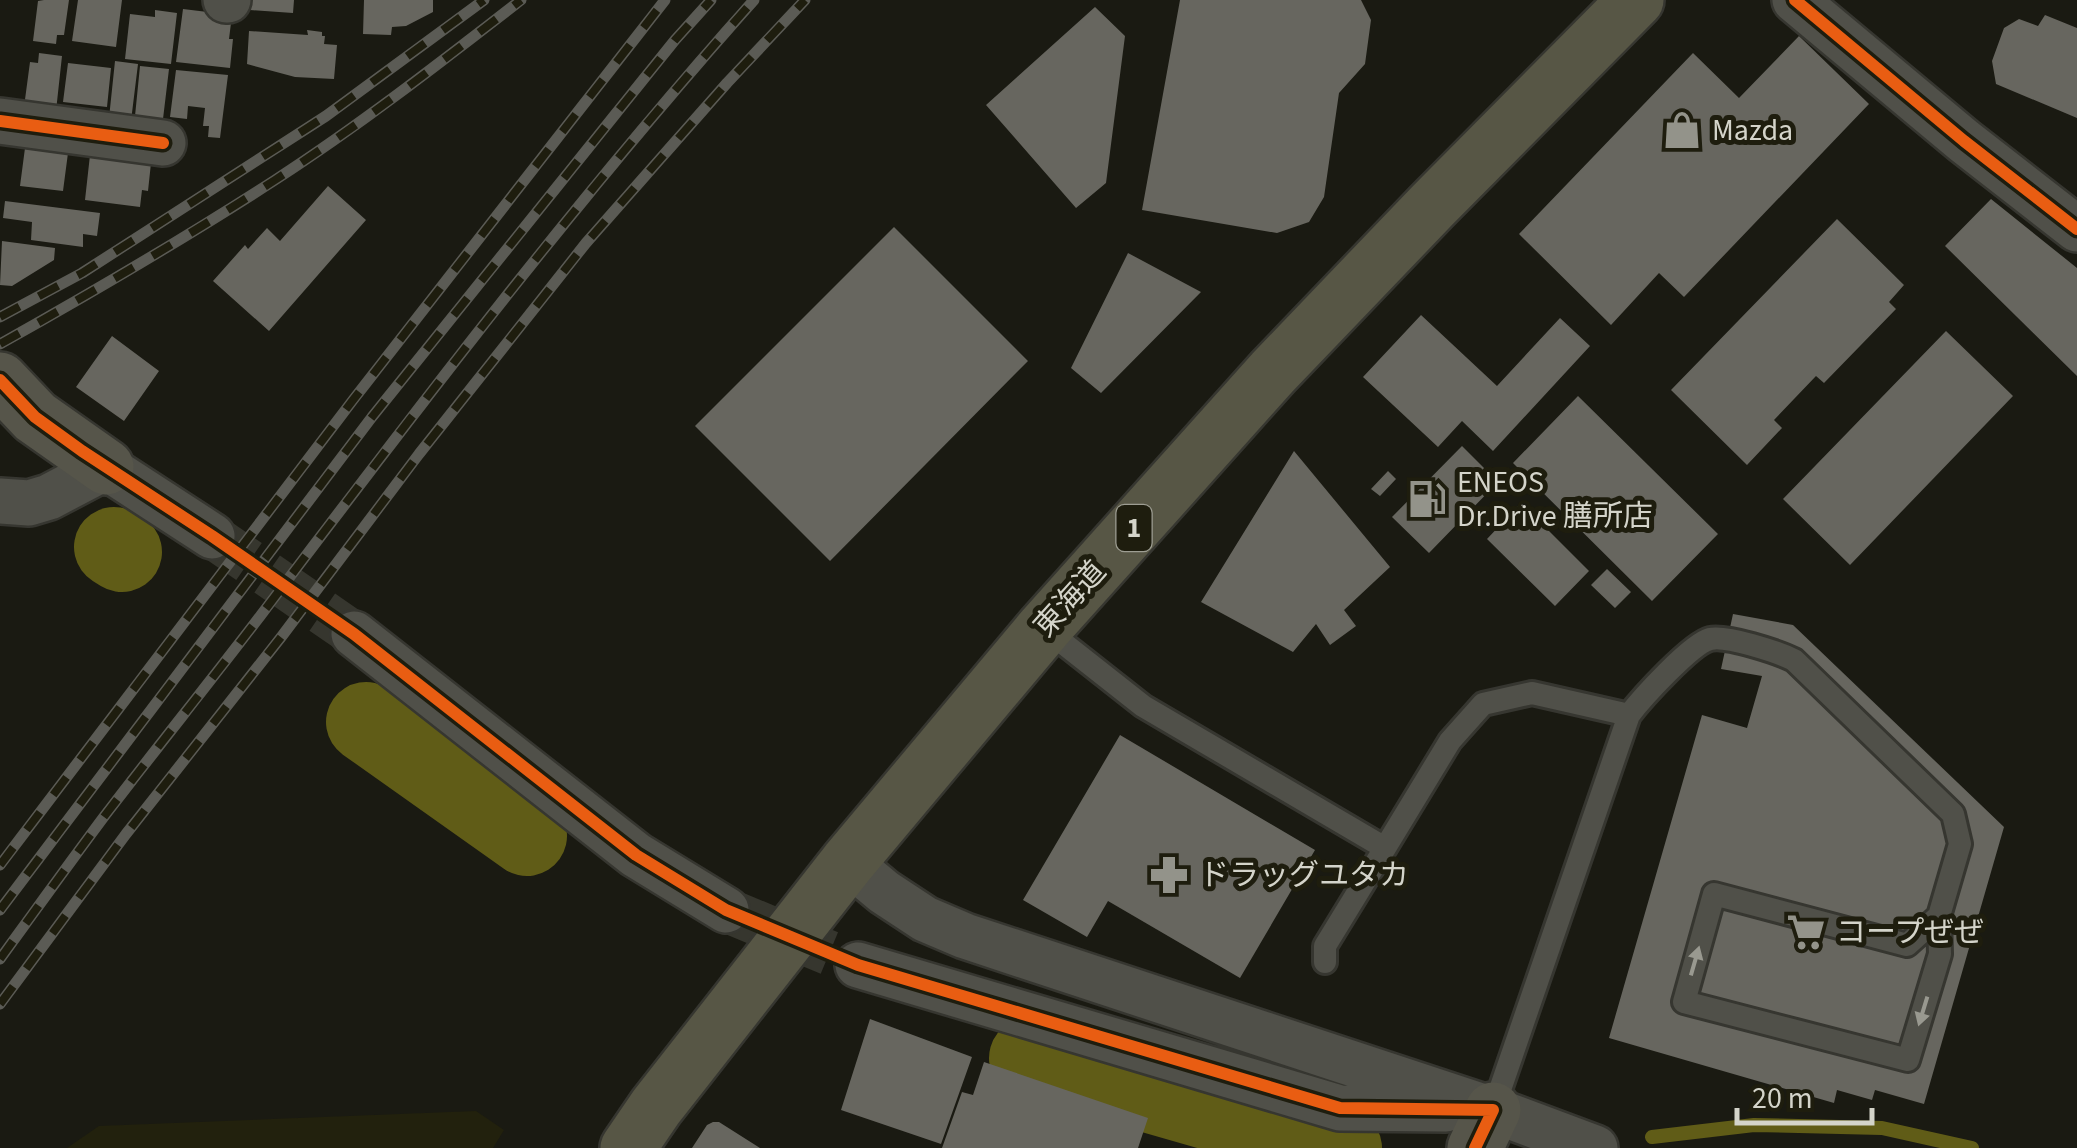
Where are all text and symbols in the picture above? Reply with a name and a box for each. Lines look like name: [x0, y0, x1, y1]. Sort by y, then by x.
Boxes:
shop icon: Mazda: [1661, 109, 1703, 151]
place label: Mazda: [1712, 109, 1793, 152]
place label: ENEOS Dr.Drive 膳所店: [1457, 461, 1653, 538]
fuel station icon: ENEOS Dr.Drive 膳所店: [1406, 478, 1448, 520]
road number: 1: [1116, 505, 1152, 551]
street label: 東海道: [1024, 551, 1116, 647]
pharmacy icon: ドラッグユタカ: [1148, 854, 1190, 896]
place label: ドラッグユタカ: [1199, 854, 1409, 897]
supermarket icon: コープぜぜ: [1785, 911, 1827, 953]
place label: コープぜぜ: [1836, 911, 1984, 954]
one-way arrow: [1688, 945, 1704, 976]
one-way arrow: [1915, 996, 1930, 1027]
scale bar: [1737, 1063, 1872, 1125]
text: 20 m: [1752, 1077, 1813, 1120]

